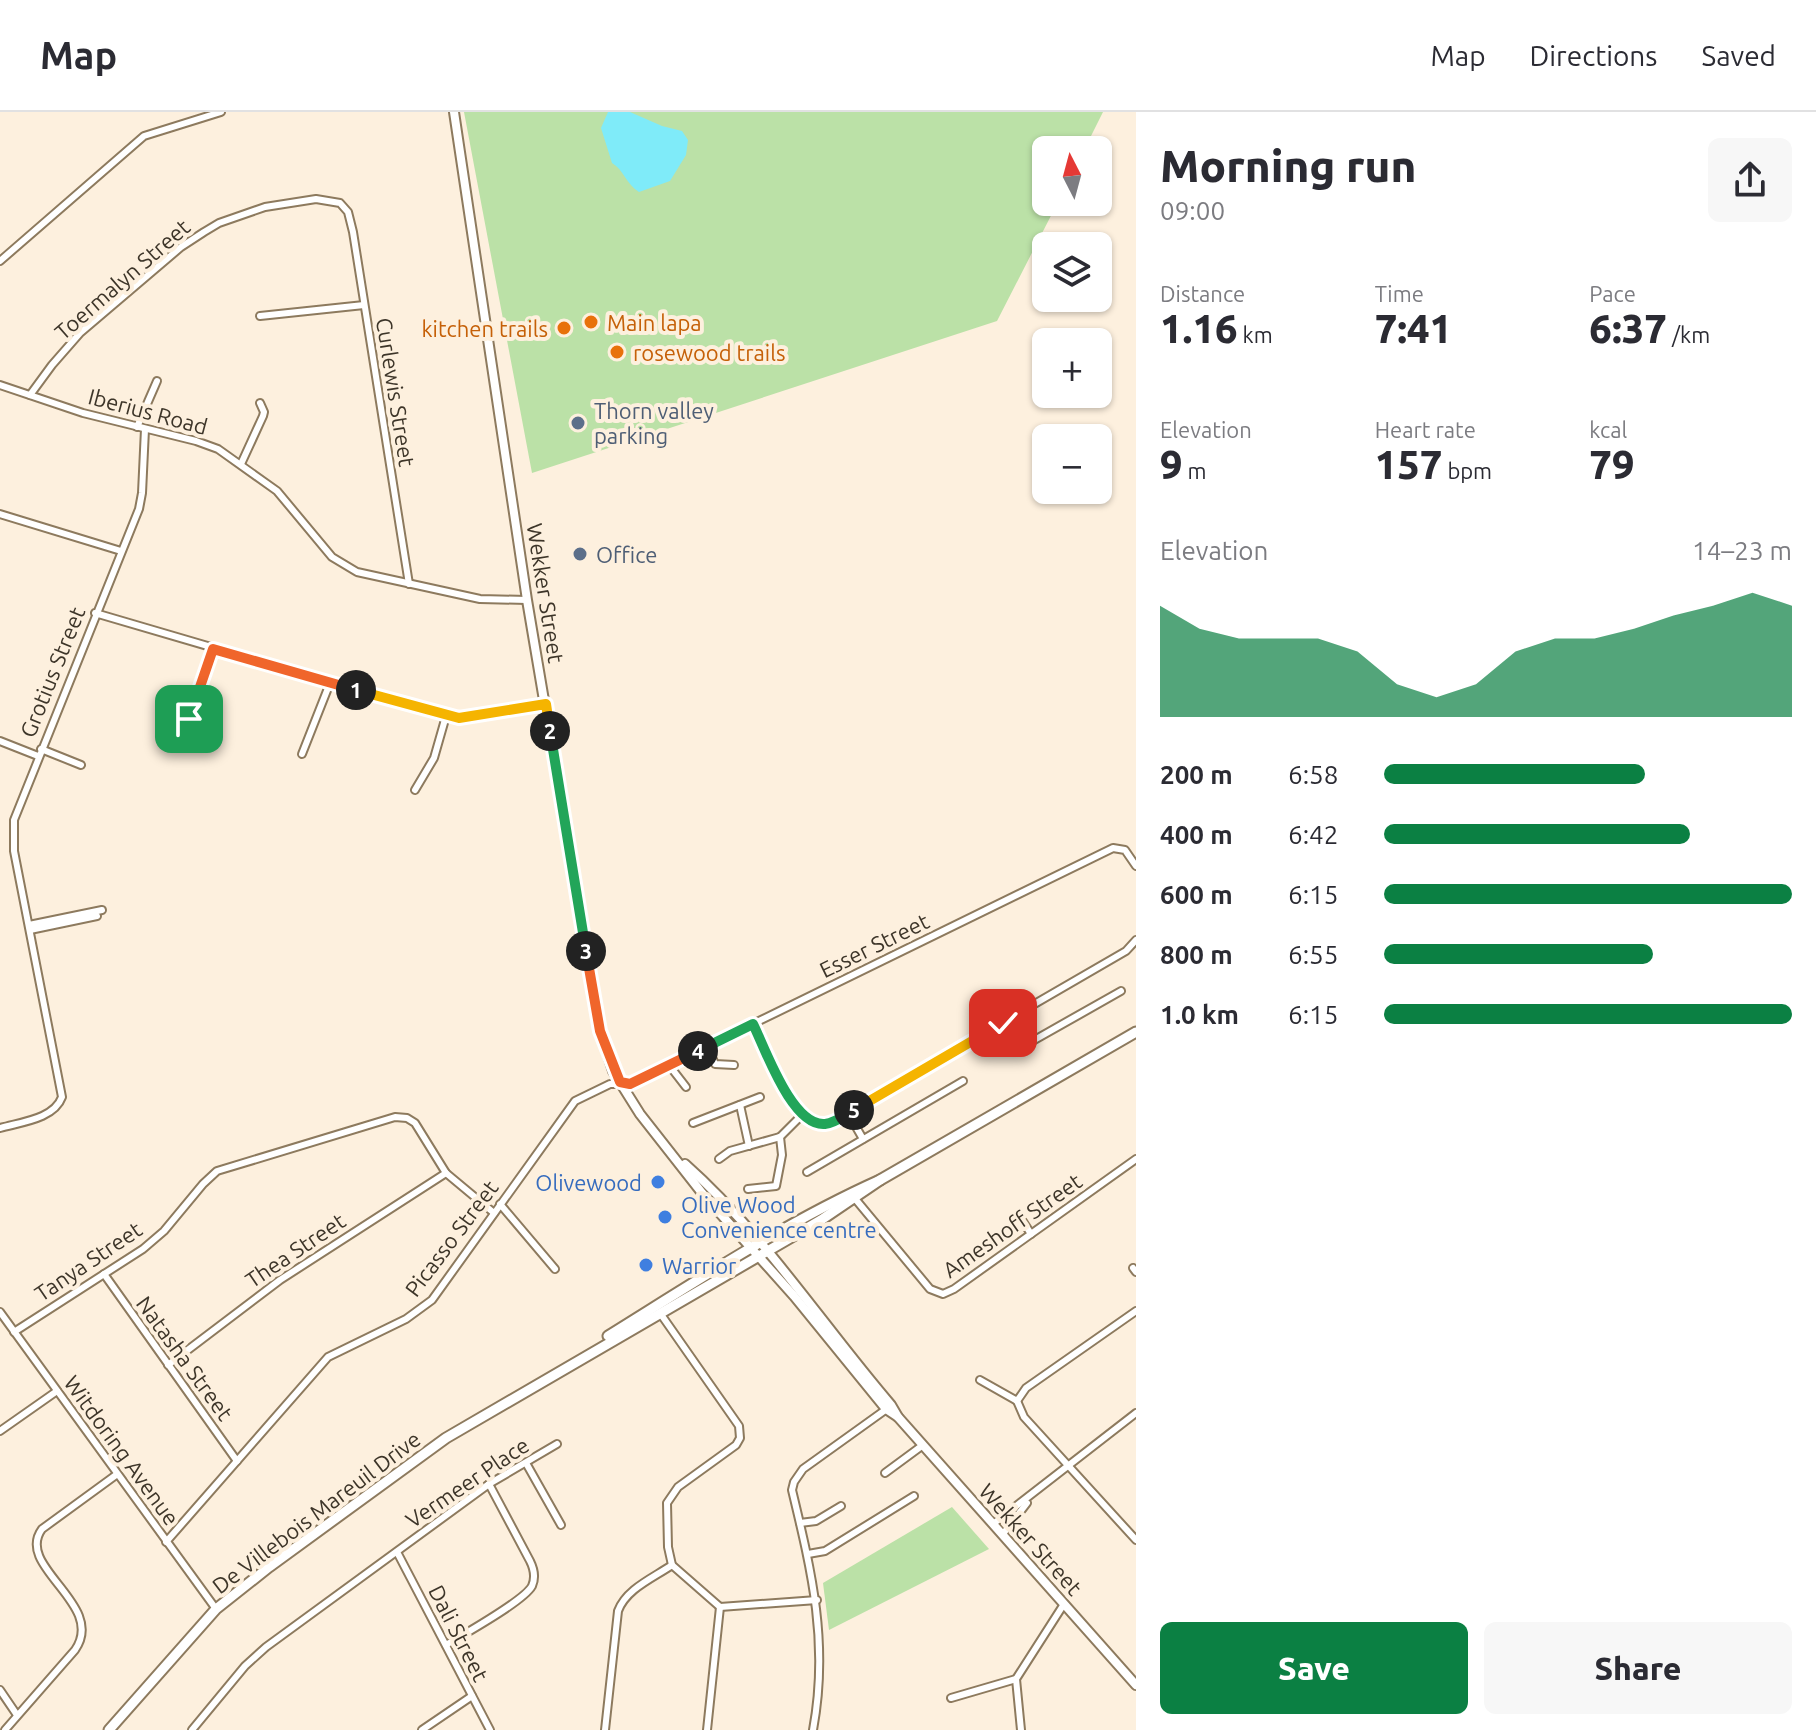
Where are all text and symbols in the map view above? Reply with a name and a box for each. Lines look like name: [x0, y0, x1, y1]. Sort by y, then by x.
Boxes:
text: Map: [40, 34, 117, 76]
text: Map: [1430, 40, 1486, 71]
text: Directions: [1530, 40, 1657, 71]
text: Saved: [1701, 40, 1776, 71]
north arrow: [1032, 136, 1112, 216]
map controls: [1032, 136, 1112, 504]
button: share: [1708, 138, 1792, 222]
text: Morning run: [1160, 141, 1416, 190]
text: 09:00: [1160, 196, 1225, 225]
street label: Toermalyn Street: [50, 214, 195, 344]
button: layers: [1032, 232, 1112, 312]
text: Distance: [1160, 281, 1245, 306]
text: Time: [1375, 281, 1424, 306]
text: Pace: [1589, 281, 1636, 306]
text: 1.16: [1160, 306, 1238, 351]
text: 7:41: [1375, 306, 1452, 351]
text: 6:37: [1589, 306, 1667, 351]
place label: Main lapa: [607, 310, 702, 335]
marker: Main lapa: [582, 313, 600, 331]
street label: Curlewis Street: [372, 316, 420, 469]
place label: kitchen trails: [421, 316, 548, 341]
marker: kitchen trails: [555, 319, 573, 337]
text: km: [1238, 322, 1273, 347]
text: /km: [1667, 322, 1710, 347]
button: +: [1032, 328, 1112, 408]
place label: rosewood trails: [633, 340, 786, 365]
marker: rosewood trails: [608, 343, 626, 361]
street label: Iberius Road: [86, 383, 210, 439]
place label: Thorn valley parking: [594, 398, 714, 448]
marker: Thorn valley parking: [569, 414, 587, 432]
text: Elevation: [1160, 417, 1252, 442]
text: Heart rate: [1375, 417, 1476, 442]
text: kcal: [1589, 417, 1627, 442]
button: −: [1032, 424, 1112, 504]
text: 9: [1160, 442, 1183, 487]
text: 157: [1375, 442, 1442, 487]
text: 79: [1589, 442, 1634, 487]
text: m: [1183, 458, 1207, 483]
text: bpm: [1442, 458, 1492, 483]
street label: Wekker Street: [523, 521, 569, 665]
text: Elevation: [1160, 536, 1268, 565]
text: 14–23 m: [1692, 536, 1792, 565]
place label: Office: [596, 542, 658, 567]
marker: Office: [571, 545, 589, 563]
street label: Grotius Street: [14, 603, 90, 741]
pin: 1: [336, 670, 376, 710]
text: 1: [350, 677, 362, 702]
pin: [155, 685, 223, 753]
icon: arrive: [167, 697, 211, 741]
pin: 2: [530, 711, 570, 751]
text: 2: [544, 718, 556, 743]
text: 200 m: [1160, 760, 1233, 789]
text: 6:58: [1288, 760, 1338, 789]
text: 400 m: [1160, 820, 1233, 849]
text: 6:42: [1288, 820, 1338, 849]
text: 600 m: [1160, 880, 1233, 909]
text: 6:15: [1288, 880, 1338, 909]
street label: Esser Street: [815, 908, 933, 982]
pin: 3: [566, 931, 606, 971]
text: 3: [580, 938, 592, 963]
text: 800 m: [1160, 940, 1233, 969]
text: 6:55: [1288, 940, 1338, 969]
pin: [969, 989, 1037, 1057]
text: 1.0 km: [1160, 1000, 1239, 1029]
text: 6:15: [1288, 1000, 1338, 1029]
icon: check: [981, 1001, 1025, 1045]
pin: 4: [678, 1031, 718, 1071]
text: 4: [692, 1038, 704, 1063]
pin: 5: [834, 1090, 874, 1130]
text: 5: [848, 1097, 860, 1122]
street label: Ameshoff Street: [938, 1168, 1086, 1282]
place label: Olivewood: [535, 1170, 642, 1195]
marker: Olivewood: [649, 1173, 667, 1191]
street label: Picasso Street: [399, 1175, 503, 1301]
place label: Olive Wood Convenience centre: [681, 1192, 877, 1242]
street label: Thea Street: [240, 1207, 350, 1292]
marker: Olive Wood Convenience centre: [656, 1208, 674, 1226]
street label: Tanya Street: [30, 1216, 146, 1306]
place label: Warrior: [662, 1253, 737, 1278]
marker: Warrior: [637, 1256, 655, 1274]
street label: Natasha Street: [132, 1291, 238, 1425]
street label: Witdoring Avenue: [59, 1370, 185, 1530]
street label: De Villebois Mareuil Drive: [207, 1426, 425, 1598]
street label: Vermeer Place: [401, 1432, 533, 1532]
street label: Wekker Street: [975, 1478, 1088, 1600]
street label: Dali Street: [424, 1581, 494, 1686]
button: Save: [1160, 1622, 1468, 1714]
button: Share: [1484, 1622, 1792, 1714]

